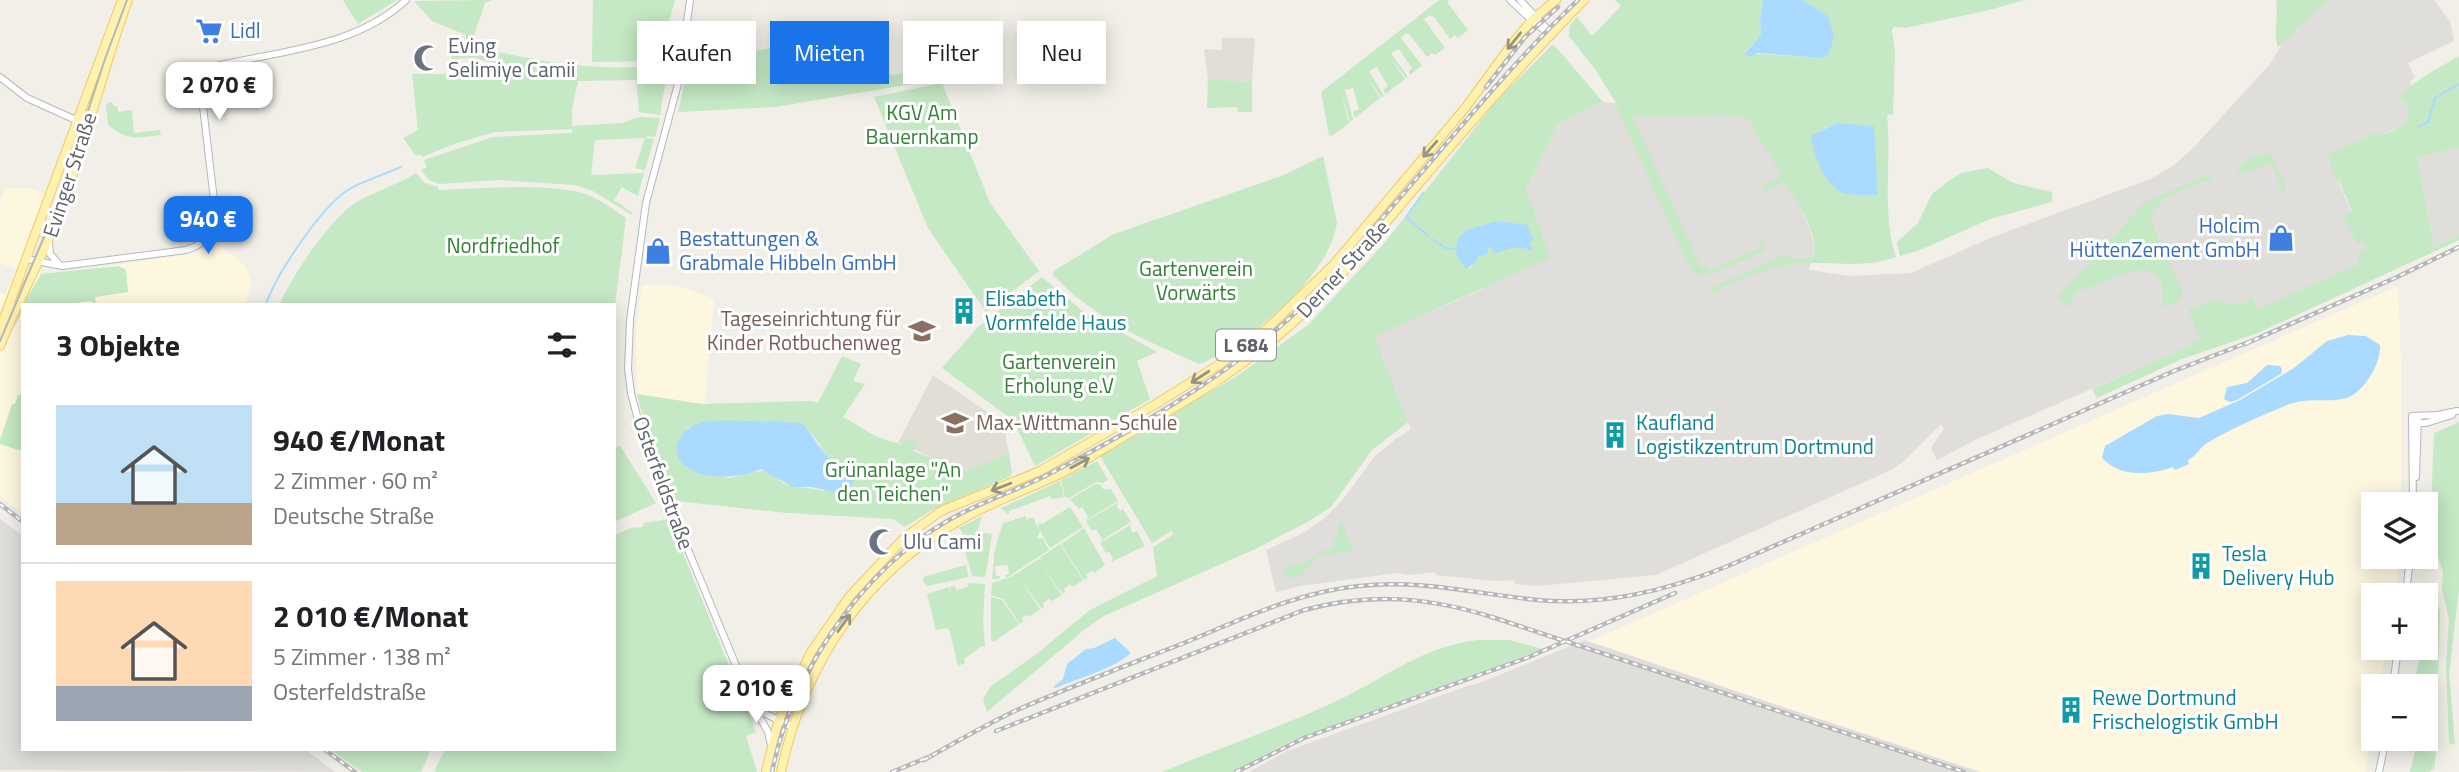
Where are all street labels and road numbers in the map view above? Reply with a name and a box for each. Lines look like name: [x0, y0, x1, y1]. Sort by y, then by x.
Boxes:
street label: Evinger Straße: [34, 108, 104, 241]
street label: Derner Straße: [1288, 212, 1396, 325]
road number: L 684: [1216, 330, 1276, 360]
street label: Osterfeldstraße: [625, 412, 703, 554]

